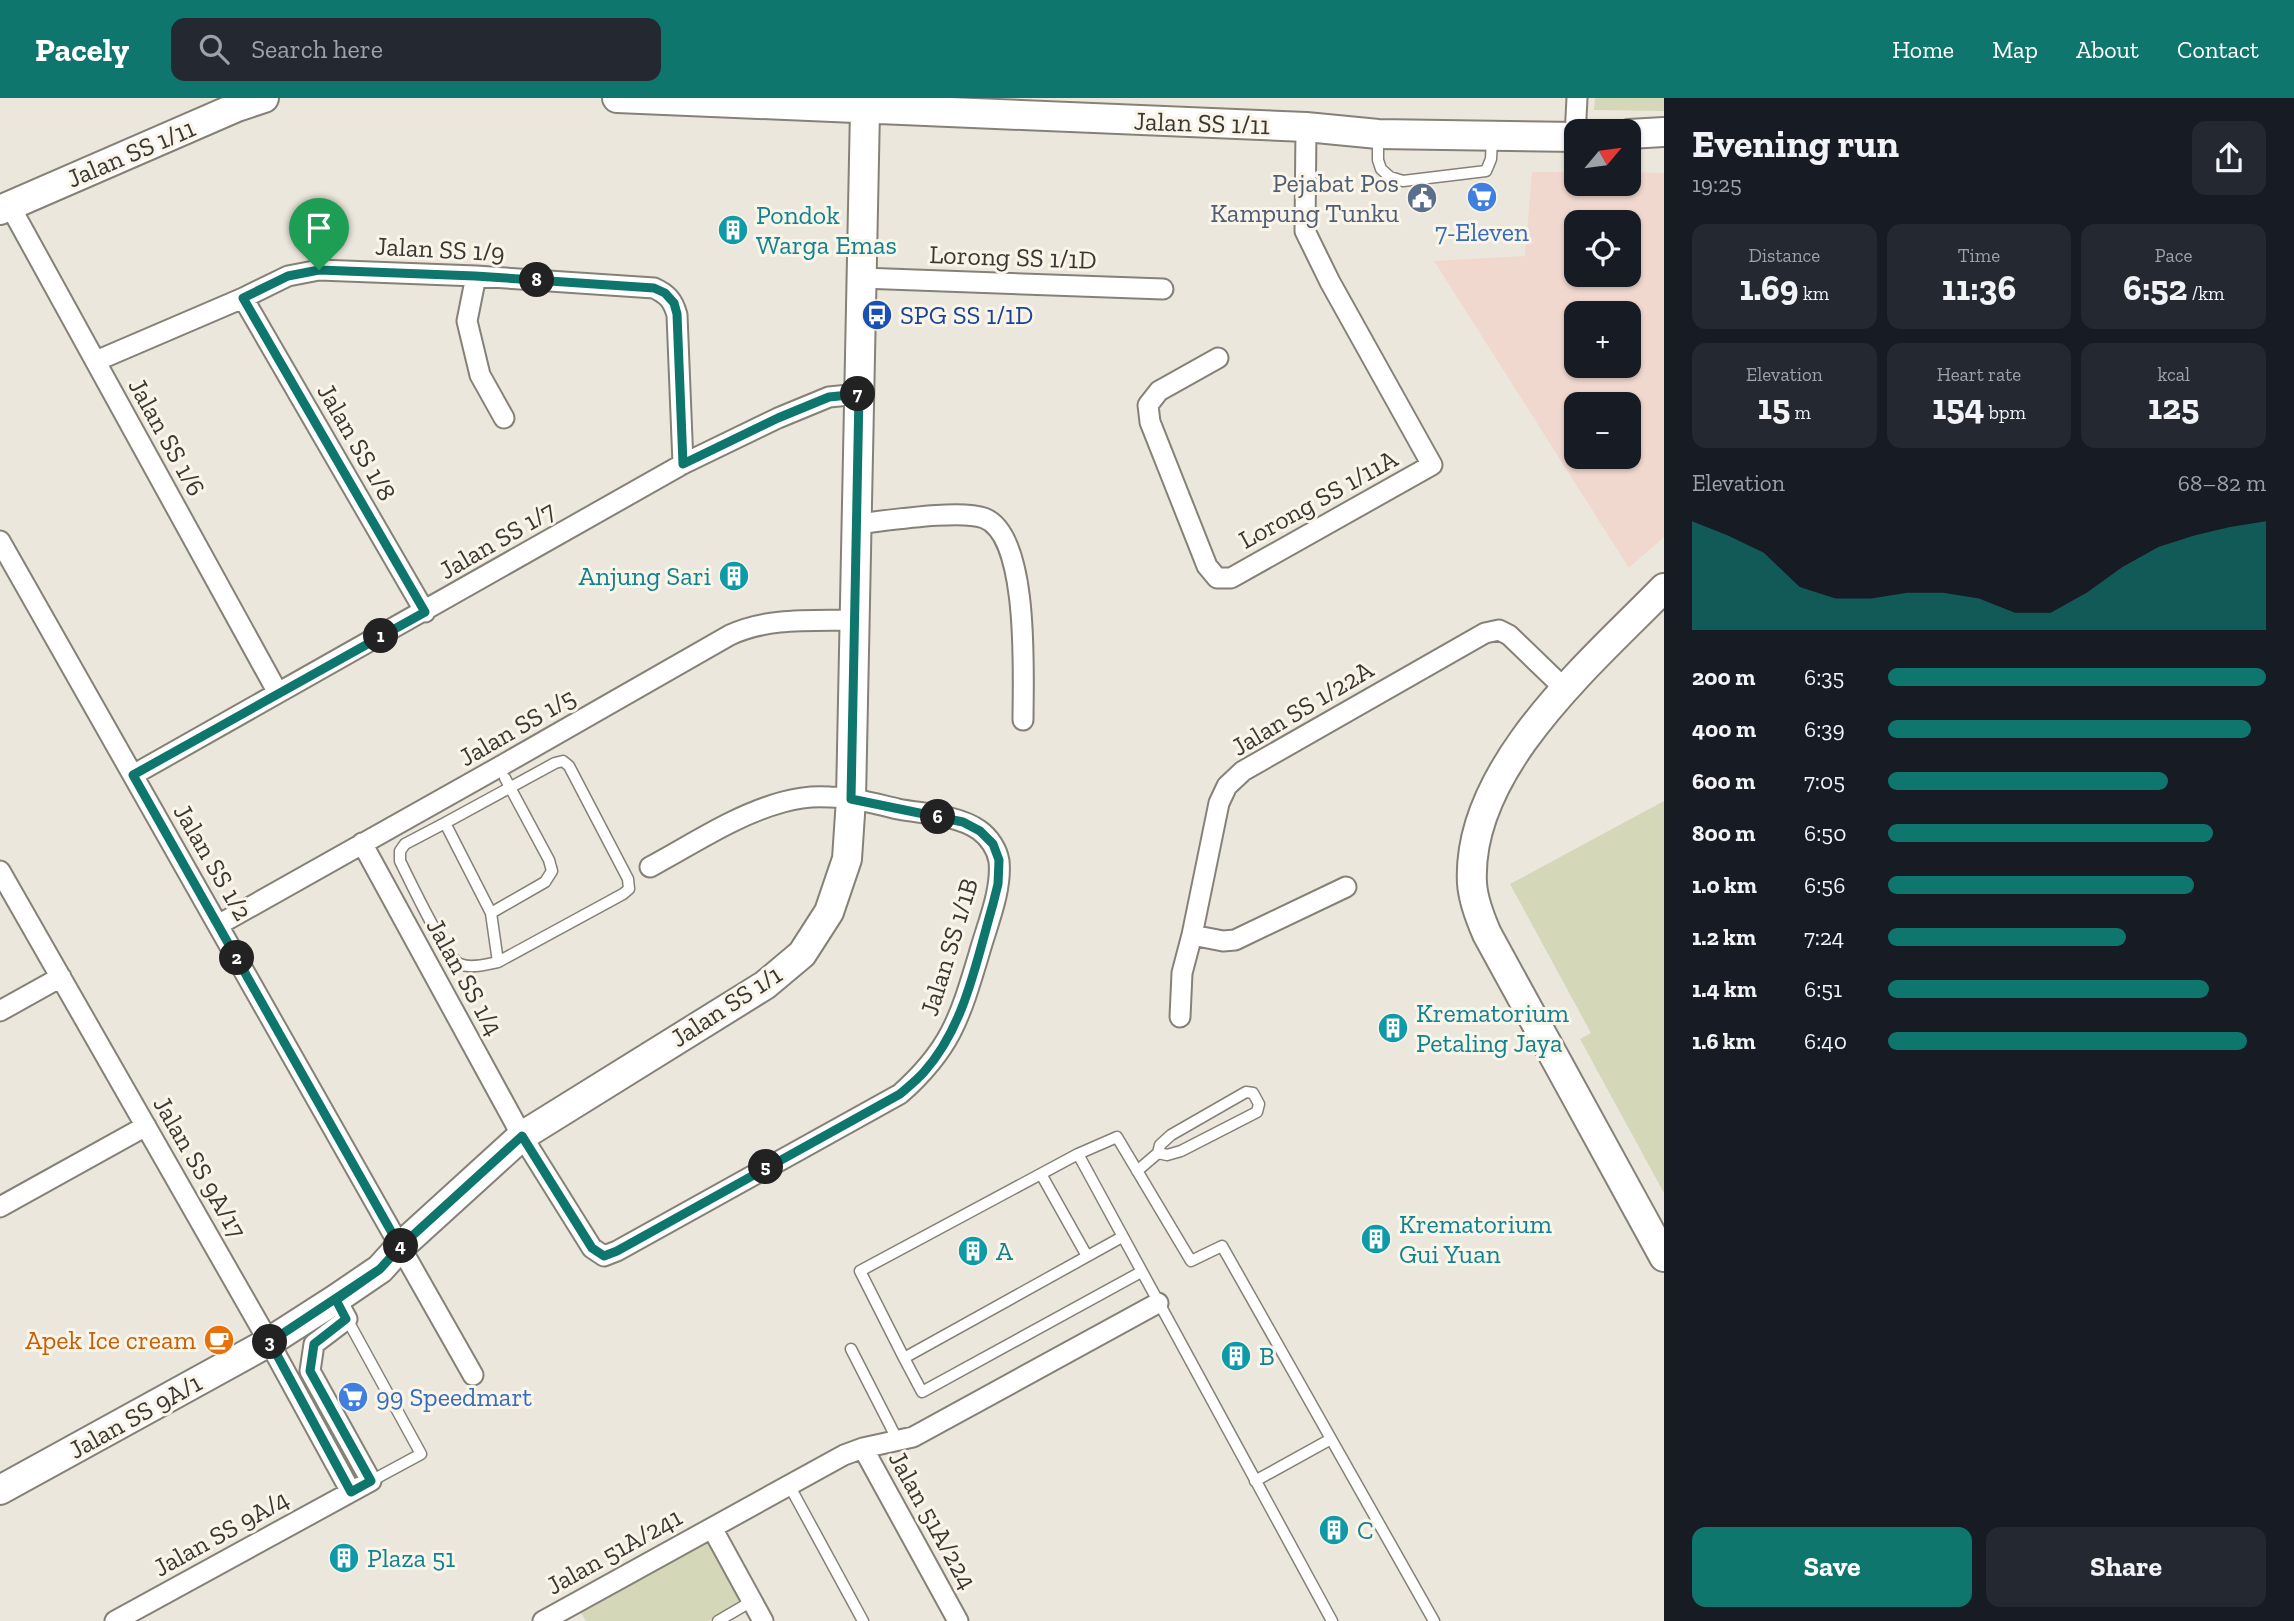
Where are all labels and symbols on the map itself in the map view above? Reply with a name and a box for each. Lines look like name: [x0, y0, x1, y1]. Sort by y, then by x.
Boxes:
street label: Jalan SS 1/11: [1133, 105, 1271, 141]
street label: Jalan SS 1/11: [62, 112, 200, 194]
north arrow: [1564, 119, 1642, 196]
place label: Pejabat Pos Kampung Tunku: [1210, 167, 1399, 229]
supermarket icon: 7-Eleven: [1465, 180, 1499, 214]
public building icon: Pejabat Pos Kampung Tunku: [1405, 181, 1439, 215]
pin: [289, 198, 349, 270]
place label: Pondok Warga Emas: [756, 199, 897, 261]
building icon: Pondok Warga Emas: [716, 213, 750, 247]
place label: 7-Eleven: [1435, 216, 1529, 248]
street label: Jalan SS 1/9: [374, 230, 506, 268]
street label: Lorong SS 1/1D: [929, 238, 1097, 276]
pin: 8: [520, 262, 554, 298]
bus stop icon: SPG SS 1/1D: [860, 298, 894, 332]
place label: SPG SS 1/1D: [900, 299, 1033, 331]
street label: Jalan SS 1/6: [122, 372, 212, 502]
pin: 7: [840, 376, 876, 412]
street label: Jalan SS 1/8: [311, 378, 403, 506]
street label: Lorong SS 1/11A: [1233, 442, 1404, 556]
street label: Jalan SS 1/7: [433, 494, 561, 586]
building icon: Anjung Sari: [717, 559, 751, 593]
place label: Anjung Sari: [578, 560, 711, 592]
pin: 1: [364, 618, 398, 654]
street label: Jalan SS 1/22A: [1225, 653, 1380, 763]
street label: Jalan SS 1/5: [453, 681, 581, 773]
street label: Jalan SS 1/2: [167, 798, 259, 926]
pin: 6: [920, 800, 956, 834]
street label: Jalan SS 1/1B: [913, 874, 985, 1020]
street label: Jalan SS 1/4: [420, 913, 510, 1041]
pin: 2: [219, 940, 254, 976]
street label: Jalan SS 1/1: [664, 958, 788, 1054]
place label: Krematorium Petaling Jaya: [1416, 997, 1570, 1059]
building icon: Krematorium Petaling Jaya: [1376, 1011, 1410, 1045]
street label: Jalan SS 9A/17: [146, 1090, 254, 1244]
pin: 5: [748, 1150, 784, 1184]
place label: Krematorium Gui Yuan: [1399, 1208, 1553, 1270]
building icon: Krematorium Gui Yuan: [1359, 1222, 1393, 1256]
pin: 4: [384, 1228, 418, 1264]
building icon: A: [956, 1234, 990, 1268]
place label: A: [996, 1235, 1014, 1267]
cafe icon: Apek Ice cream: [202, 1323, 236, 1357]
place label: Apek Ice cream: [25, 1324, 197, 1356]
pin: 3: [252, 1324, 288, 1360]
building icon: B: [1219, 1339, 1253, 1373]
place label: B: [1259, 1340, 1275, 1372]
street label: Jalan SS 9A/1: [63, 1366, 207, 1466]
supermarket icon: 99 Speedmart: [336, 1380, 370, 1414]
place label: 99 Speedmart: [376, 1381, 532, 1413]
street label: Jalan 51A/224: [882, 1445, 984, 1595]
street label: Jalan SS 9A/4: [148, 1483, 294, 1583]
street label: Jalan 51A/241: [541, 1501, 687, 1601]
building icon: C: [1317, 1513, 1351, 1547]
place label: C: [1357, 1514, 1374, 1546]
building icon: Plaza 51: [327, 1541, 361, 1575]
place label: Plaza 51: [367, 1542, 455, 1574]

